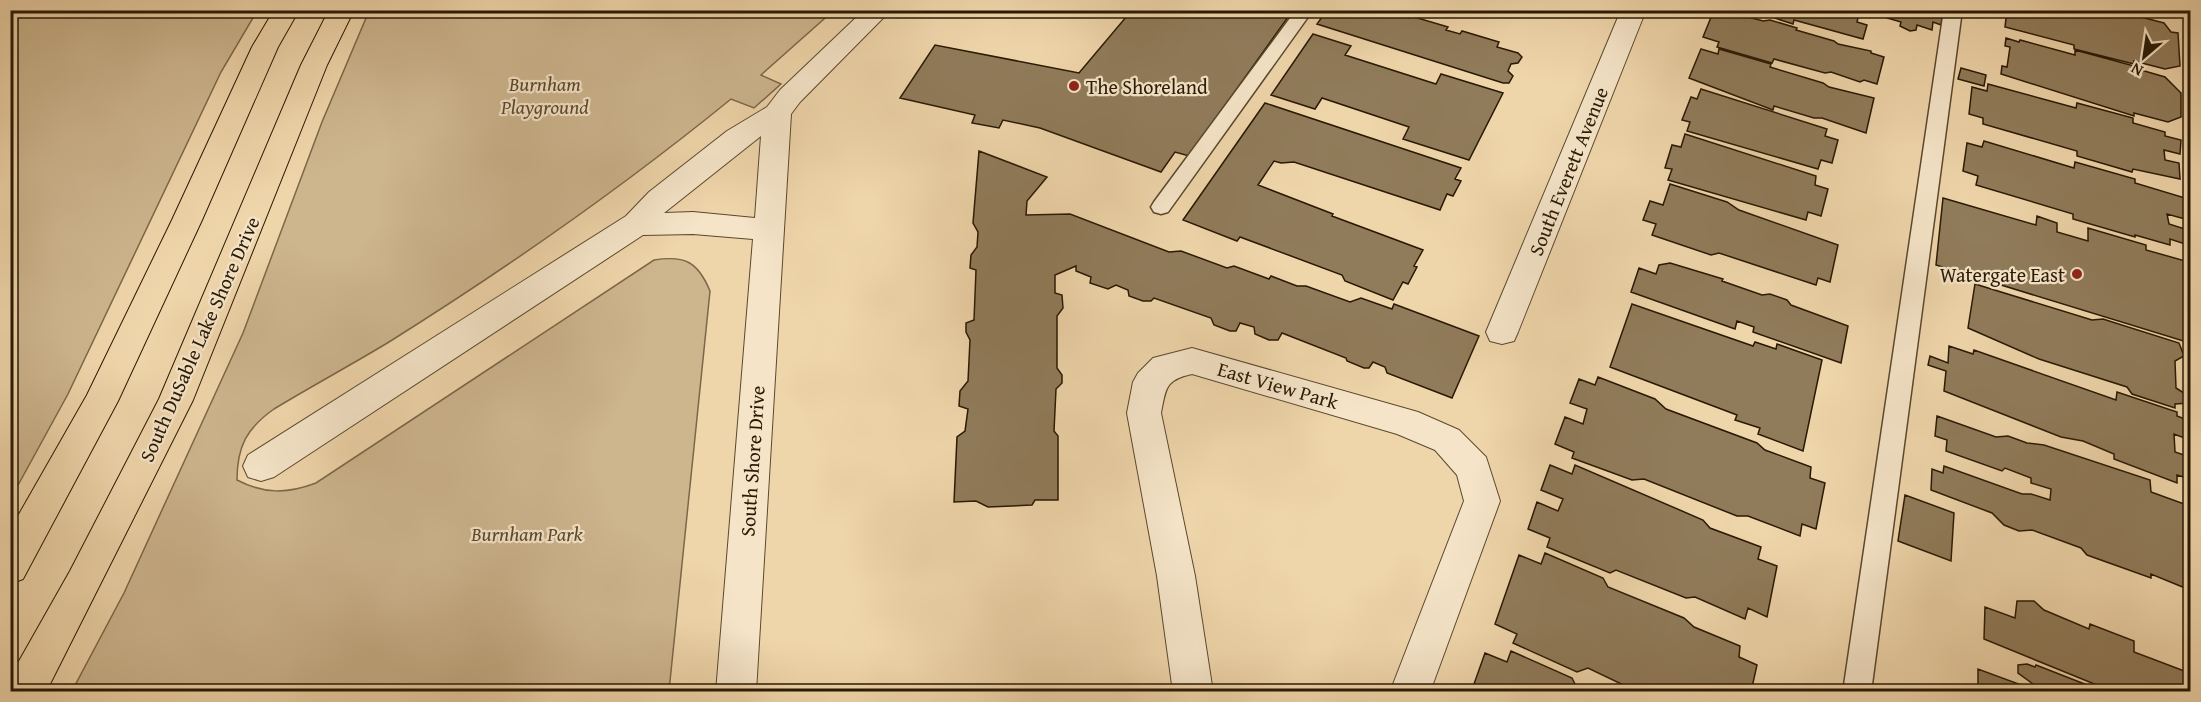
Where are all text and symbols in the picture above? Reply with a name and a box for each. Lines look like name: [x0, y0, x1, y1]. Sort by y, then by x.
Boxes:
north arrow: [2114, 27, 2174, 87]
text: N: [2126, 57, 2147, 83]
park label: Burnham Playground: [500, 69, 589, 121]
place label: The Shoreland: [1086, 72, 1208, 101]
marker: The Shoreland: [1067, 79, 1081, 93]
street label: South Everett Avenue: [1521, 82, 1615, 260]
street label: South DuSable Lake Shore Drive: [132, 212, 266, 466]
place label: Watergate East: [1940, 260, 2065, 289]
marker: Watergate East: [2070, 267, 2084, 281]
street label: East View Park: [1214, 354, 1343, 416]
street label: South Shore Drive: [732, 385, 772, 537]
park label: Burnham Park: [470, 519, 584, 548]

